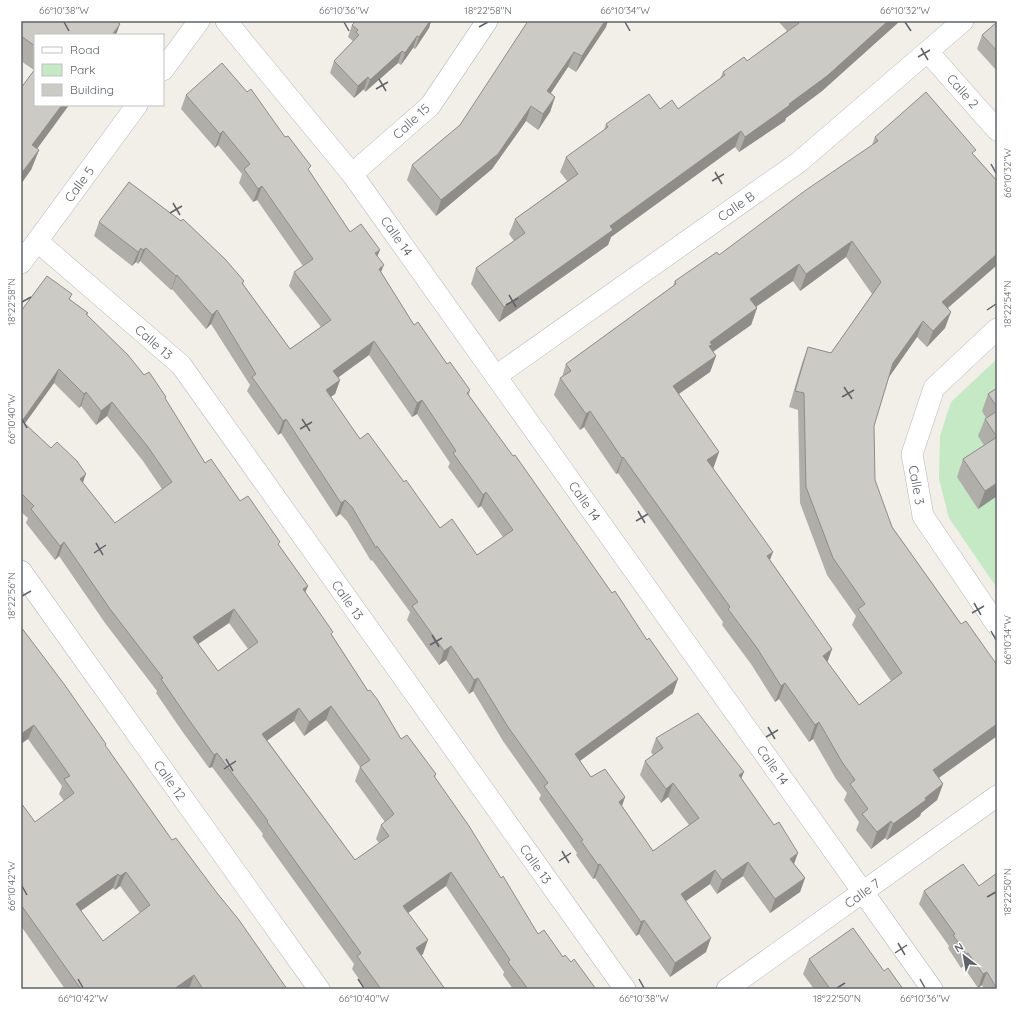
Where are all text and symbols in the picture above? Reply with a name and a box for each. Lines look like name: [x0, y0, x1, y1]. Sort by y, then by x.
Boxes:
text: 66°10'38"W: [39, 4, 89, 17]
text: 66°10'36"W: [319, 4, 369, 17]
text: 18°22'58"N: [464, 4, 512, 17]
text: 66°10'34"W: [600, 4, 650, 17]
text: 66°10'32"W: [880, 4, 930, 17]
legend: [34, 34, 164, 106]
text: Road: [70, 42, 100, 57]
text: Park: [70, 62, 95, 77]
street label: Calle 2: [944, 71, 982, 111]
text: Building: [70, 82, 114, 97]
street label: Calle 15: [389, 100, 433, 142]
text: 66°10'32"W: [1001, 148, 1014, 198]
street label: Calle 5: [61, 163, 97, 205]
street label: Calle B: [714, 188, 758, 224]
street label: Calle 14: [378, 213, 416, 259]
text: 18°22'58"N: [5, 278, 18, 326]
text: 18°22'54"N: [1001, 280, 1014, 328]
street label: Calle 13: [132, 321, 176, 363]
text: 66°10'40"W: [5, 393, 18, 444]
street label: Calle 3: [906, 464, 928, 506]
street label: Calle 14: [566, 478, 604, 524]
text: 18°22'56"N: [5, 572, 18, 620]
street label: Calle 13: [329, 577, 367, 623]
text: 66°10'34"W: [1001, 615, 1014, 665]
street label: Calle 14: [754, 742, 792, 788]
street label: Calle 12: [151, 757, 189, 803]
street label: Calle 13: [517, 841, 555, 887]
text: 66°10'42"W: [5, 861, 18, 911]
text: 18°22'50"N: [1001, 868, 1014, 916]
street label: Calle 7: [841, 875, 883, 911]
north arrow: [944, 936, 984, 976]
text: N: [952, 939, 966, 956]
text: 66°10'42"W: [58, 992, 108, 1005]
text: 66°10'40"W: [339, 992, 390, 1005]
text: 66°10'38"W: [619, 992, 669, 1005]
text: 18°22'50"N: [813, 992, 861, 1005]
text: 66°10'36"W: [900, 992, 950, 1005]

